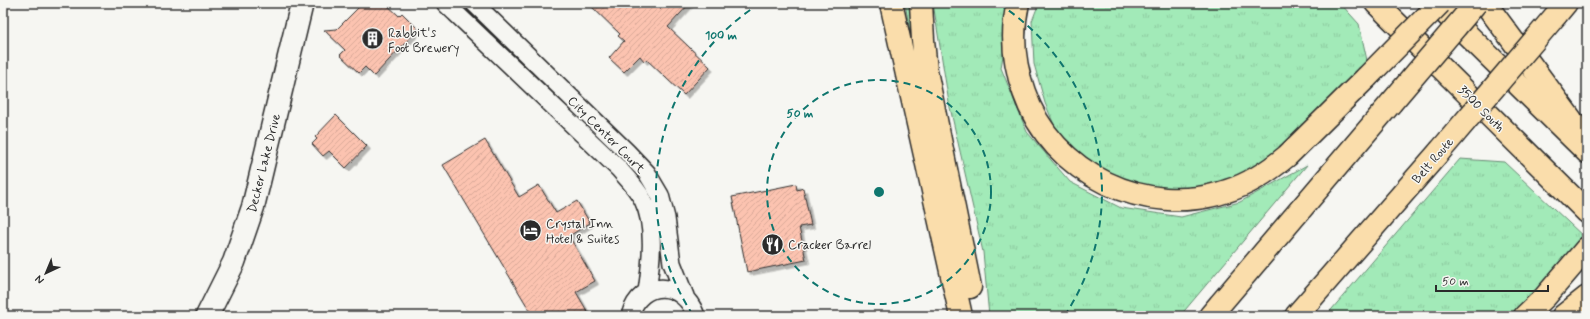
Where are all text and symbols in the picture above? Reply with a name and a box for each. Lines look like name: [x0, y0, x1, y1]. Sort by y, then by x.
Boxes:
place label: Rabbit's Foot Brewery: [388, 25, 460, 57]
building icon: Rabbit's Foot Brewery: [360, 26, 386, 52]
text: 100 m: [705, 28, 738, 44]
street label: 3500 South: [1454, 82, 1508, 136]
street label: City Center Court: [564, 93, 649, 178]
text: 50 m: [787, 106, 814, 122]
street label: Decker Lake Drive: [244, 112, 285, 215]
street label: Belt Route: [1408, 134, 1458, 188]
centre of rings: [872, 185, 886, 199]
place label: Crystal Inn Hotel & Suites: [546, 216, 619, 248]
hotel icon: Crystal Inn Hotel & Suites: [517, 217, 543, 243]
restaurant icon: Cracker Barrel: [759, 231, 785, 257]
place label: Cracker Barrel: [788, 237, 872, 254]
north arrow: [26, 253, 66, 293]
scale bar: [1436, 267, 1548, 293]
text: N: [32, 272, 47, 287]
text: 50 m: [1442, 274, 1469, 290]

